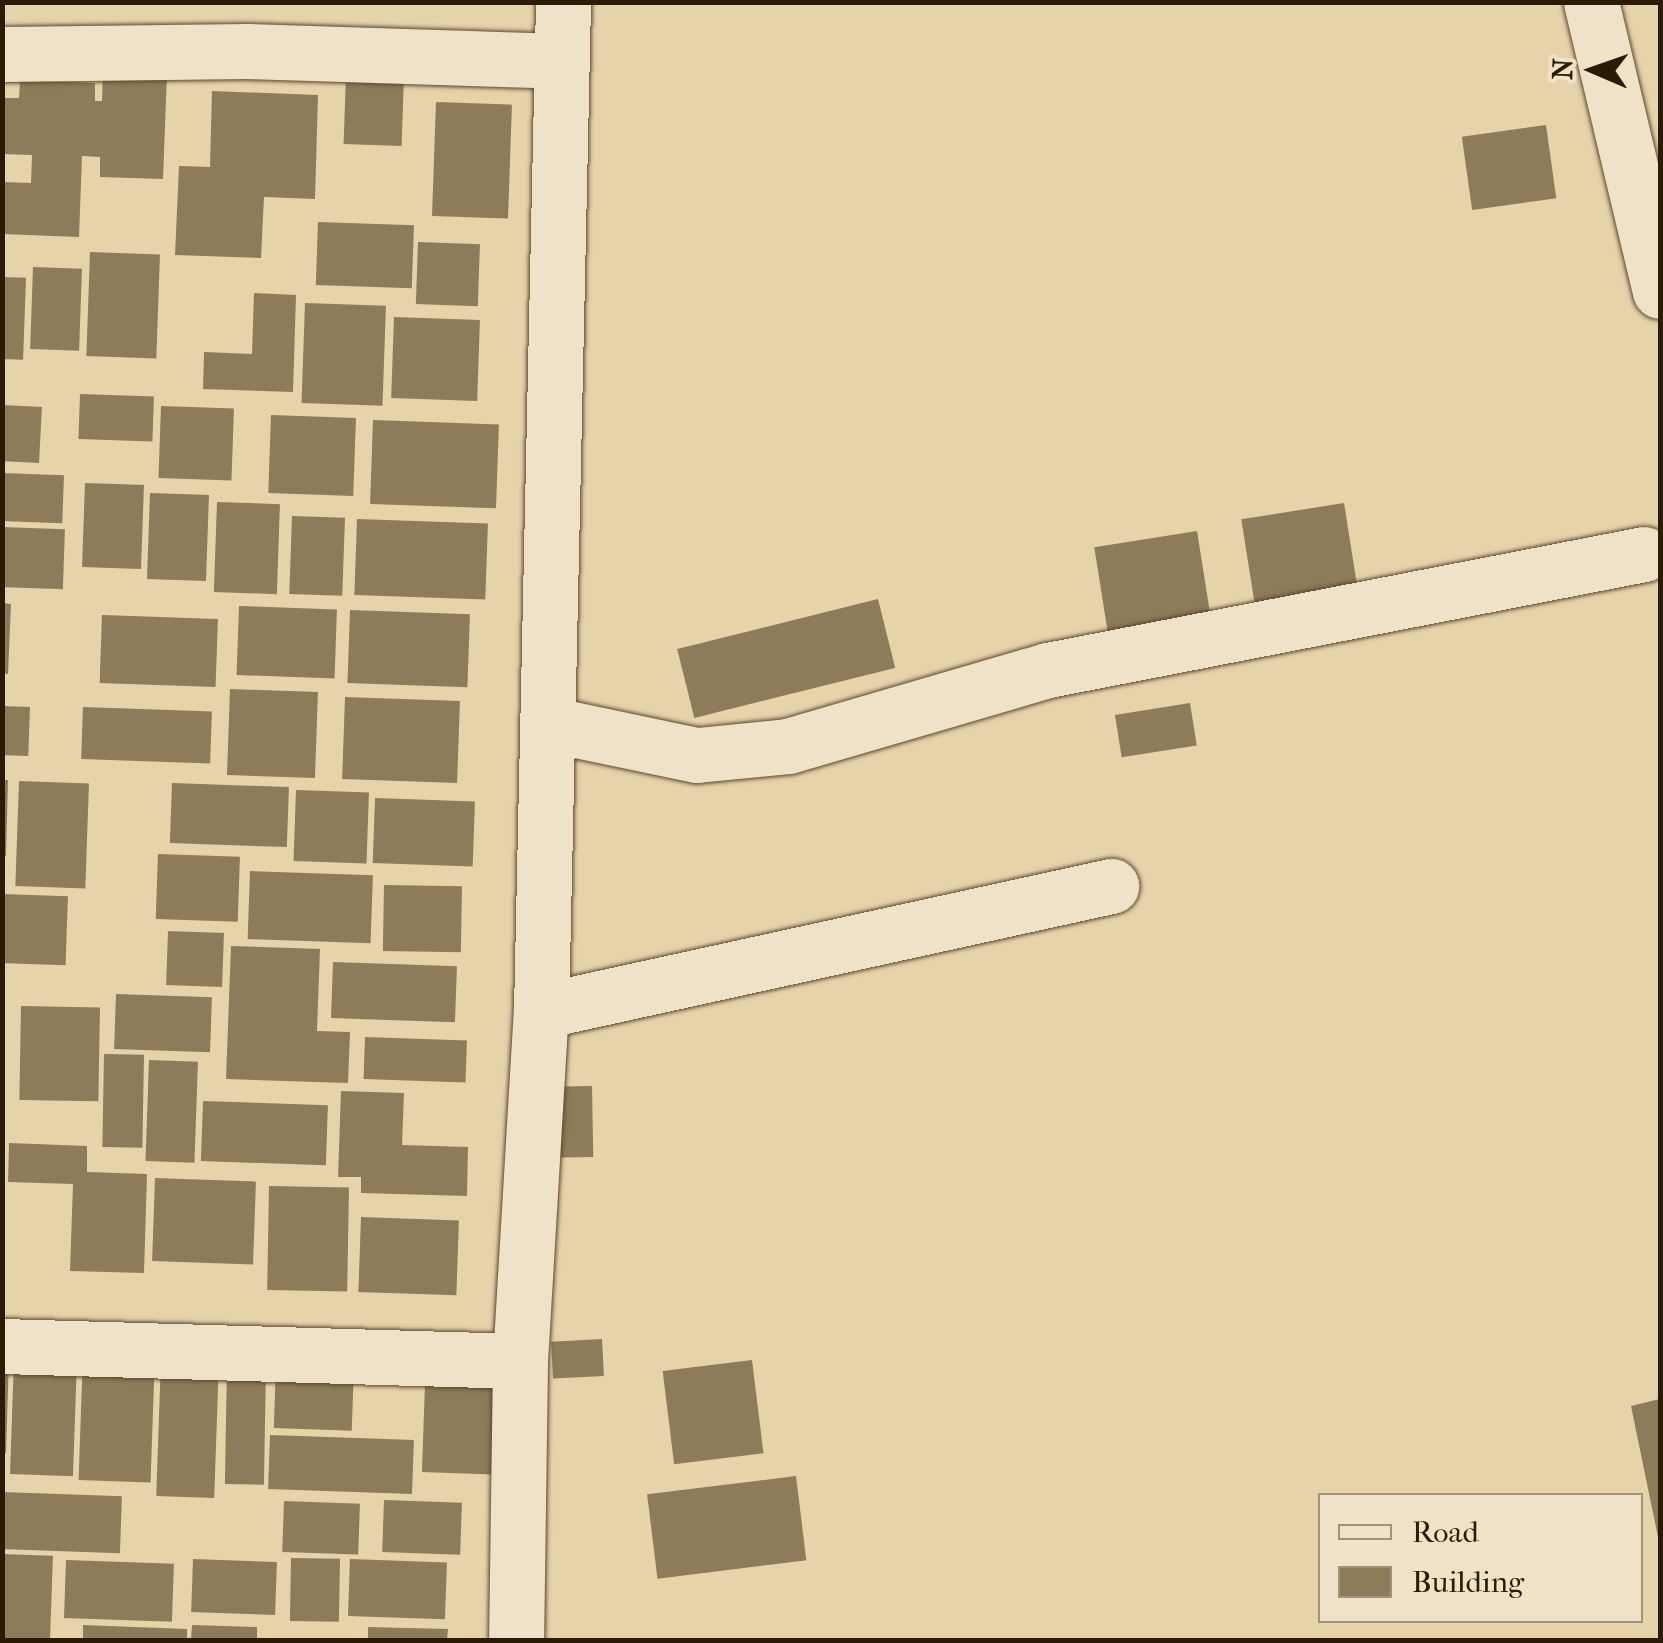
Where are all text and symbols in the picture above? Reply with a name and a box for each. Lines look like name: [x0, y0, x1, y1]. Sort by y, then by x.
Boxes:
north arrow: [1543, 20, 1643, 120]
text: N: [1546, 58, 1579, 80]
legend: [1318, 1493, 1643, 1623]
text: Road: [1412, 1515, 1479, 1550]
text: Building: [1412, 1565, 1524, 1600]

